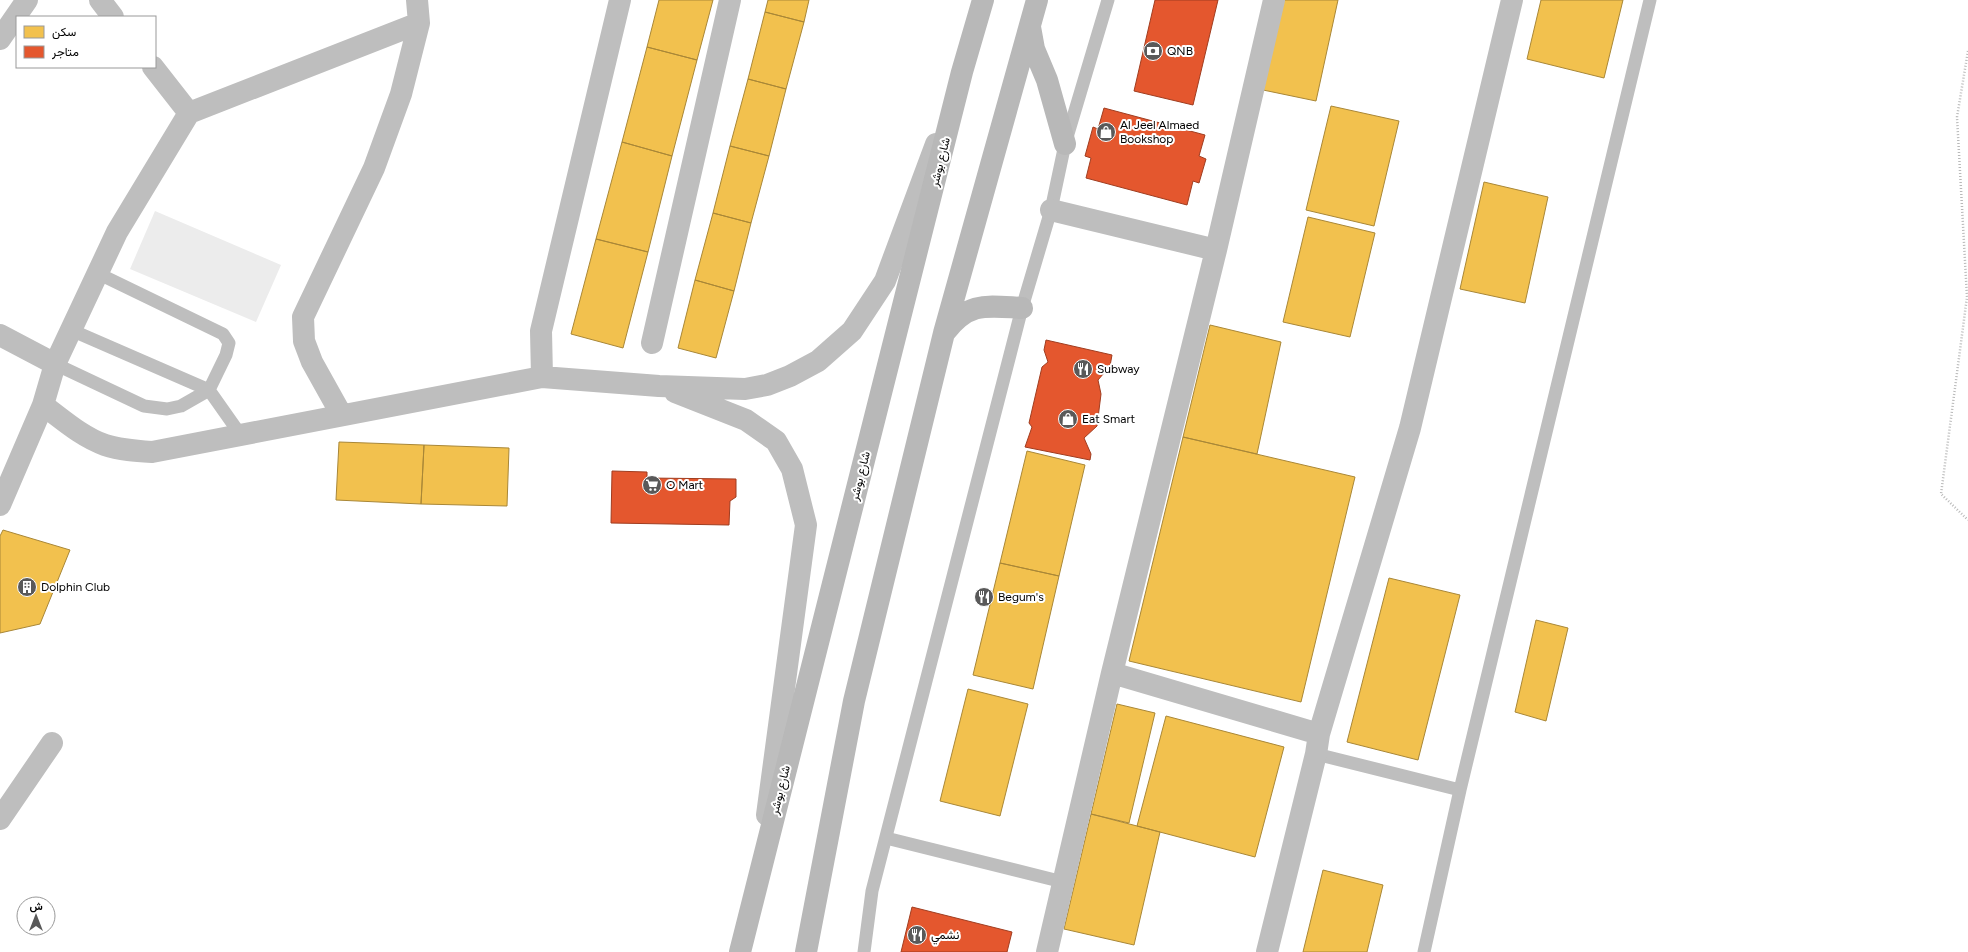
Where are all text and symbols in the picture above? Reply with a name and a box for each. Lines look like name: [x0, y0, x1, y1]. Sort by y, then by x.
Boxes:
legend: [16, 16, 156, 68]
text: سكن: [52, 25, 76, 40]
bank icon: QNB: [1142, 40, 1164, 62]
place label: QNB: [1167, 44, 1193, 58]
text: متاجر: [51, 45, 79, 60]
place label: Al Jeel Almaed Bookshop: [1120, 118, 1199, 146]
shop icon: Al Jeel Almaed Bookshop: [1095, 121, 1117, 143]
street label: شارع بوشر: [927, 136, 955, 189]
restaurant icon: Subway: [1072, 358, 1094, 380]
place label: Subway: [1097, 362, 1140, 376]
shop icon: Eat Smart: [1057, 408, 1079, 430]
place label: Eat Smart: [1082, 412, 1135, 426]
street label: شارع بوشر: [847, 450, 875, 503]
supermarket icon: O Mart: [641, 474, 663, 496]
place label: O Mart: [666, 478, 704, 492]
building icon: Dolphin Club: [16, 576, 38, 598]
place label: Dolphin Club: [41, 580, 110, 594]
restaurant icon: Begum's: [973, 586, 995, 608]
place label: Begum's: [998, 590, 1044, 604]
street label: شارع بوشر: [767, 764, 795, 817]
north arrow: [16, 896, 56, 936]
text: ش: [29, 900, 43, 913]
restaurant icon: نشمي: [906, 924, 928, 946]
place label: نشمي: [931, 928, 959, 945]

